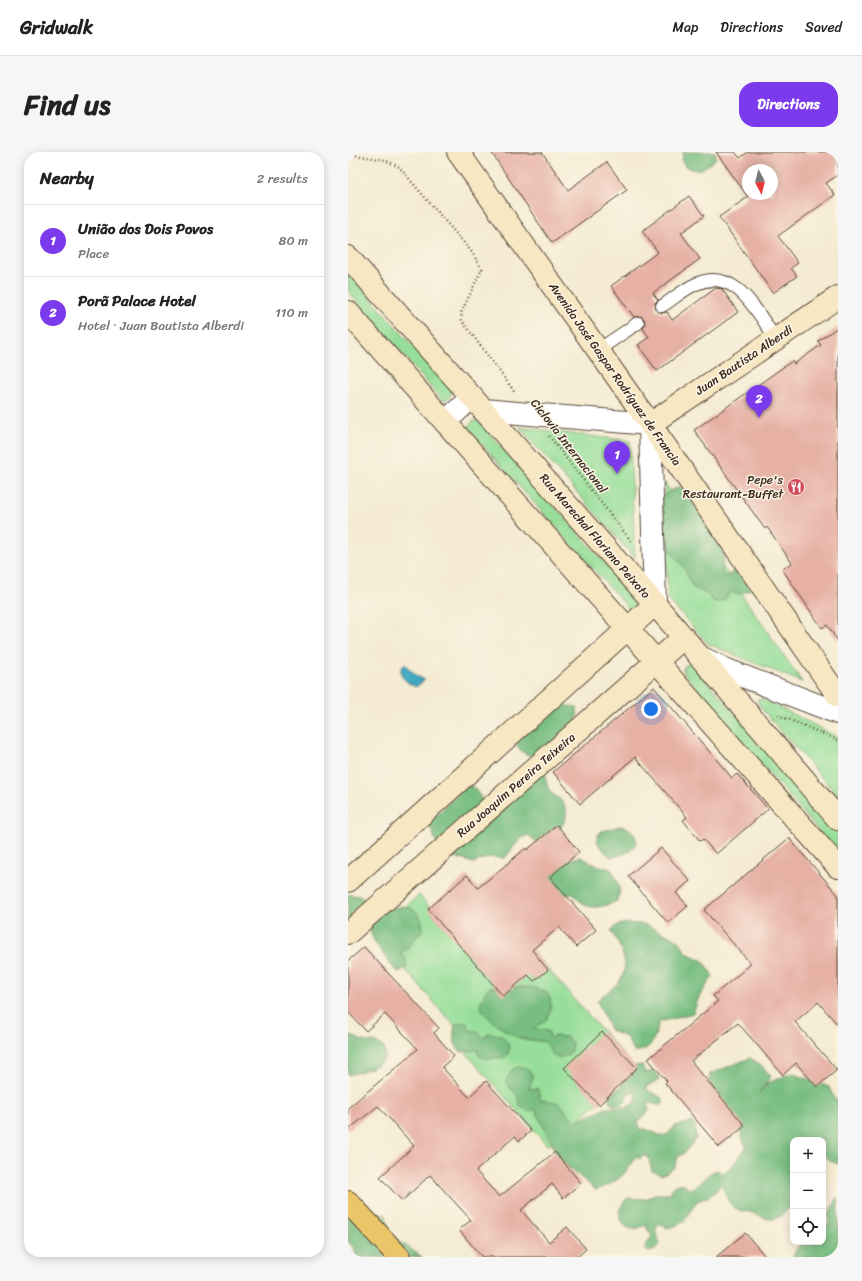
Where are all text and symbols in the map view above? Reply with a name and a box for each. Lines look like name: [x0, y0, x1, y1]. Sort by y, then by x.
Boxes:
text: Gridwalk: [20, 11, 93, 44]
text: Map: [672, 15, 698, 40]
text: Directions: [720, 15, 783, 40]
text: Saved: [805, 15, 842, 40]
text: Find us: [24, 80, 111, 129]
button: Directions: [739, 82, 838, 127]
text: Nearby: [40, 163, 94, 193]
north arrow: [742, 164, 778, 200]
text: 2 results: [257, 167, 308, 190]
text: União dos Dois Povos: [78, 216, 213, 242]
text: 1: [50, 229, 56, 252]
text: 80 m: [279, 229, 308, 252]
text: Place: [78, 242, 109, 265]
street label: Avenida José Gaspar Rodríguez de Francia: [542, 276, 687, 471]
text: Porã Palace Hotel: [78, 288, 196, 314]
text: 2: [49, 301, 57, 324]
text: 110 m: [275, 301, 308, 324]
text: Hotel · Juan Bautista Alberdi: [78, 314, 244, 337]
street label: Juan Bautista Alberdi: [690, 319, 798, 402]
pin: 2: [746, 385, 772, 418]
street label: Ciclovia Internacional: [525, 394, 614, 499]
pin: 1: [604, 441, 630, 474]
street label: Rua Marechal Floriano Peixoto: [534, 468, 656, 604]
place label: Pepe's Restaurant-Buffet: [683, 469, 784, 505]
restaurant icon: Pepe's Restaurant-Buffet: [786, 477, 806, 497]
your location: [641, 699, 661, 719]
street label: Rua Joaquim Pereira Teixeira: [451, 727, 581, 843]
map controls: [790, 1137, 826, 1245]
button: +: [790, 1137, 826, 1173]
button: −: [790, 1173, 826, 1209]
button: locate: [790, 1209, 826, 1245]

